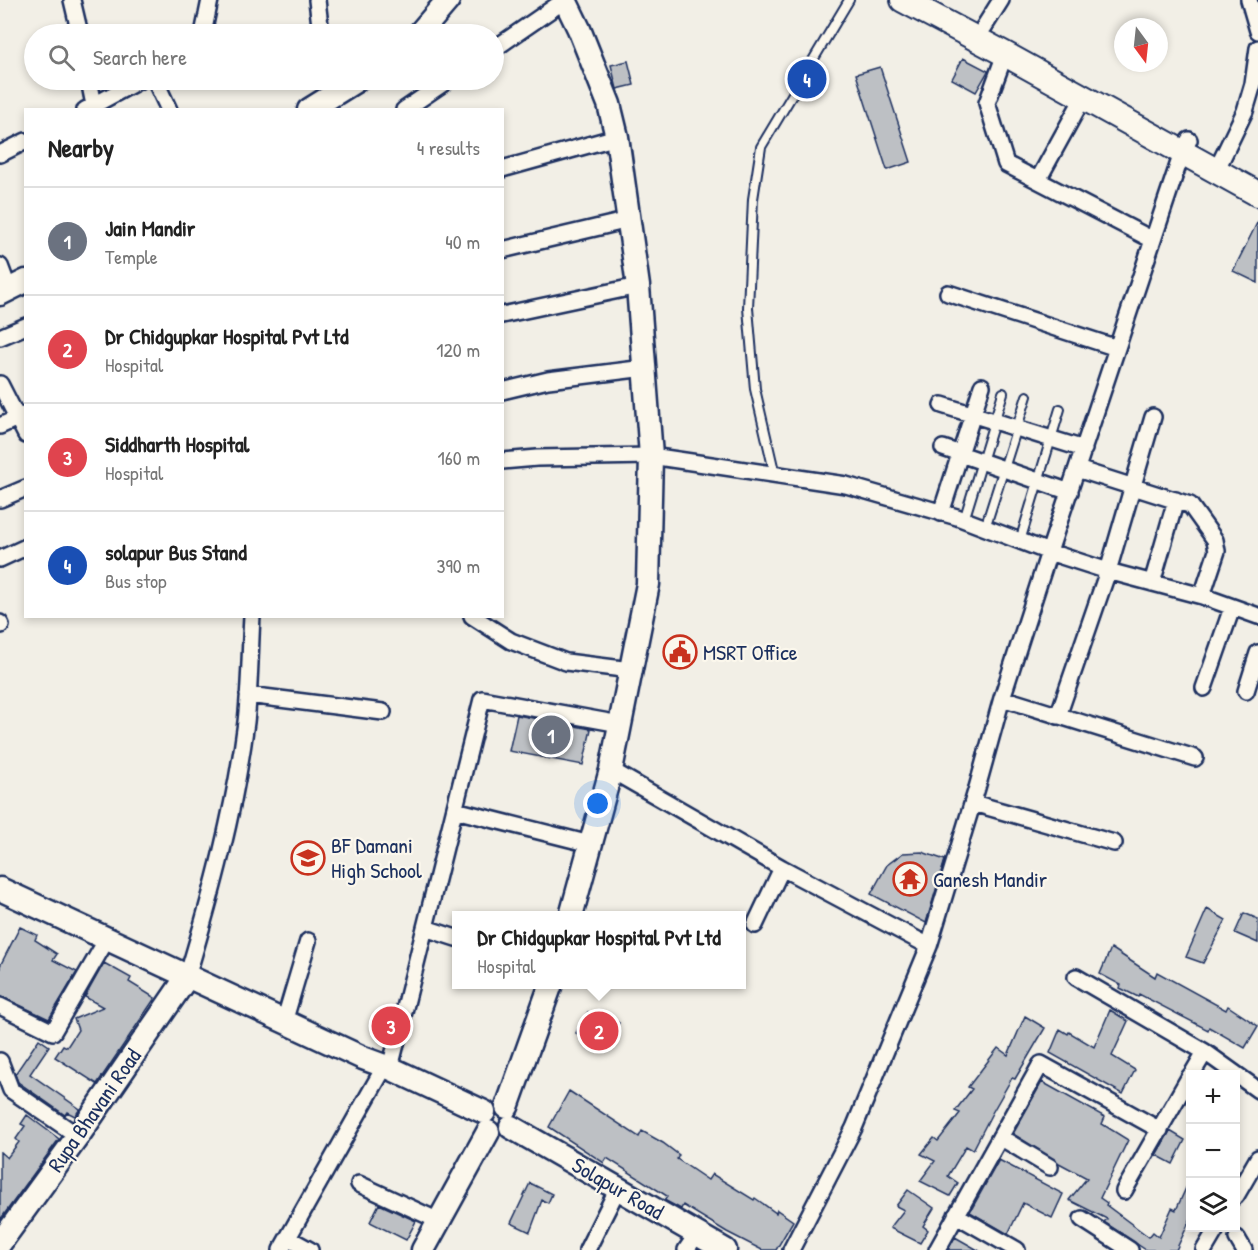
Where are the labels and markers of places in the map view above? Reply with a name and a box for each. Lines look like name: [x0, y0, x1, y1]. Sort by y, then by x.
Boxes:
pin: 4: [788, 56, 826, 101]
public building icon: MSRT Office: [662, 634, 698, 670]
place label: MSRT Office: [703, 637, 798, 667]
pin: 1: [532, 712, 570, 758]
place label: BF Damani High School: [331, 830, 422, 885]
school or university icon: BF Damani High School: [290, 840, 326, 876]
temple icon: Ganesh Mandir: [892, 861, 928, 897]
place label: Ganesh Mandir: [933, 864, 1048, 894]
pin: 3: [372, 1004, 410, 1048]
pin: 2: [580, 1008, 618, 1054]

